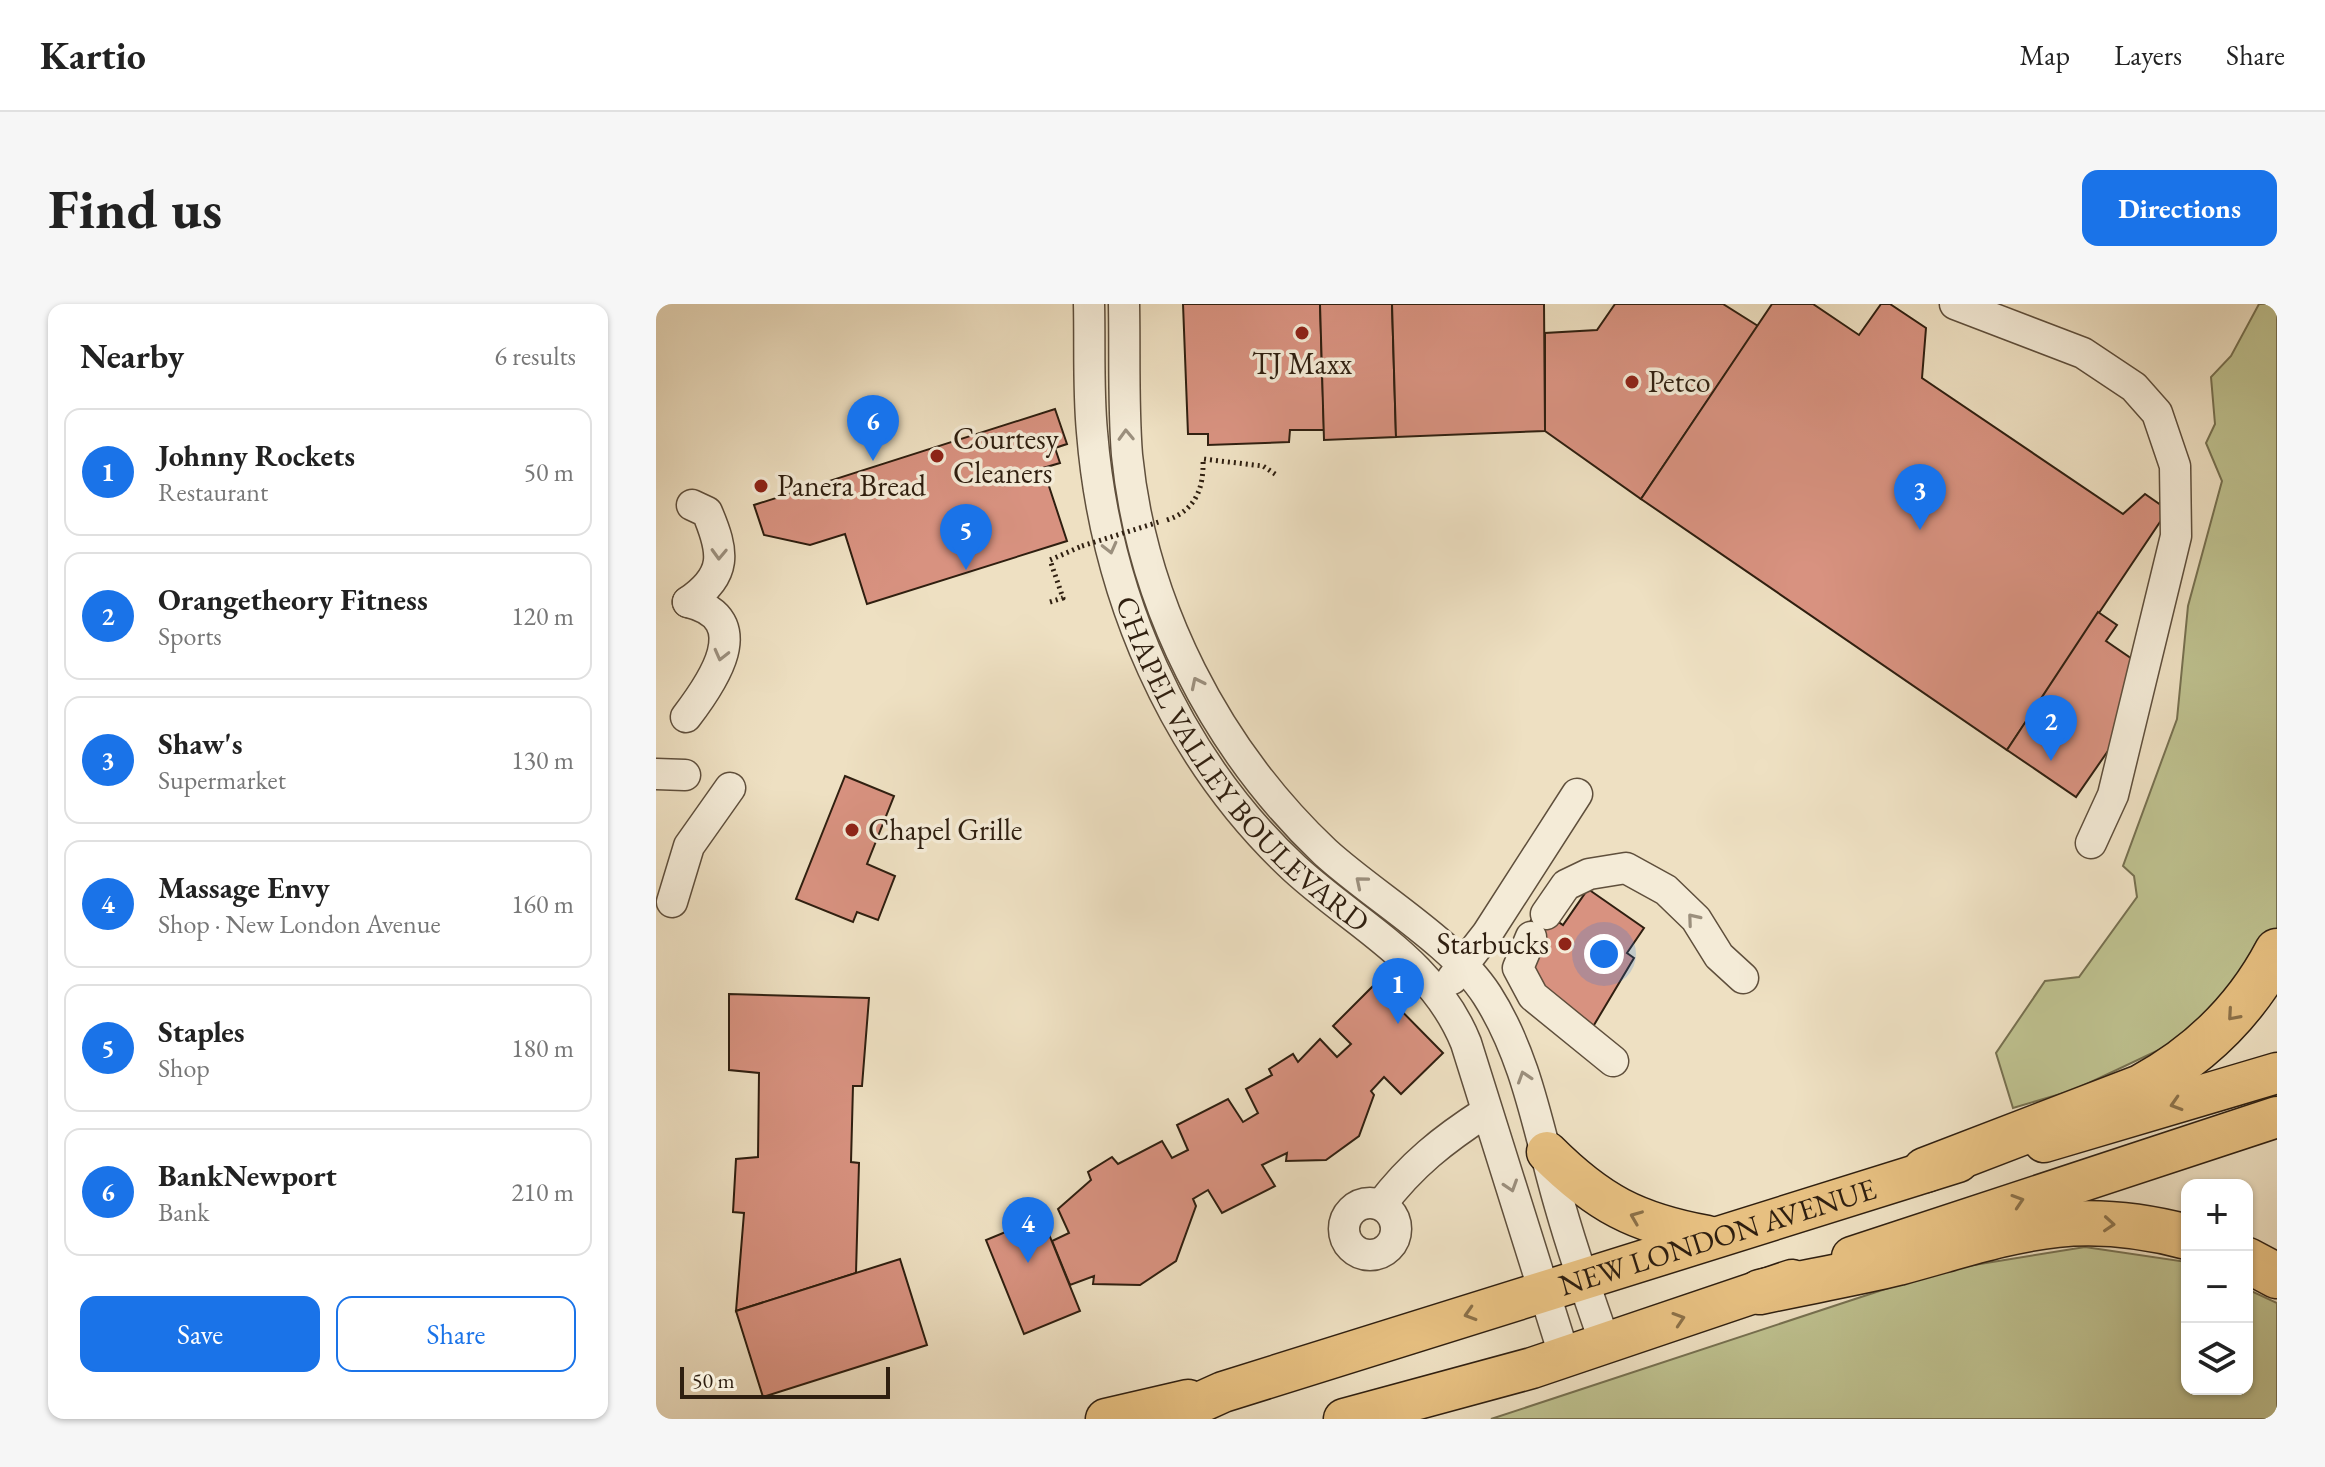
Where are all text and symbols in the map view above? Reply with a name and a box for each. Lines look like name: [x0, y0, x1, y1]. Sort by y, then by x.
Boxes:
text: Kartio: [40, 31, 146, 80]
text: Map: [2020, 37, 2070, 73]
text: Layers: [2114, 37, 2182, 73]
text: Share: [2226, 37, 2285, 73]
button: Directions: [2082, 170, 2277, 246]
text: Find us: [48, 172, 222, 245]
marker: TJ Maxx: [1293, 324, 1311, 342]
text: Nearby: [80, 334, 184, 378]
text: 6 results: [495, 339, 576, 373]
place label: TJ Maxx: [1252, 344, 1352, 383]
place label: Petco: [1648, 362, 1711, 401]
marker: Petco: [1623, 373, 1641, 391]
pin: 6: [847, 395, 899, 461]
place label: Courtesy Cleaners: [953, 419, 1059, 492]
one-way arrow: [1118, 428, 1135, 441]
text: Johnny Rockets: [158, 436, 355, 475]
marker: Courtesy Cleaners: [928, 447, 946, 465]
text: 1: [101, 455, 115, 489]
text: 50 m: [524, 455, 574, 489]
pin: 3: [1894, 464, 1946, 530]
place label: Panera Bread: [777, 466, 927, 505]
text: Restaurant: [158, 475, 268, 509]
marker: Panera Bread: [752, 477, 770, 495]
pin: 5: [940, 504, 992, 570]
one-way arrow: [1101, 541, 1118, 555]
one-way arrow: [710, 548, 727, 560]
text: Orangetheory Fitness: [158, 580, 428, 619]
street label: CHAPEL VALLEY BOULEVARD: [1107, 591, 1377, 941]
text: 2: [101, 599, 115, 633]
text: 120 m: [511, 599, 574, 633]
text: Sports: [158, 619, 222, 653]
one-way arrow: [713, 647, 730, 661]
one-way arrow: [1191, 677, 1207, 692]
pin: 2: [2025, 695, 2077, 761]
text: Shaw's: [158, 724, 242, 763]
text: 3: [101, 743, 115, 777]
text: 130 m: [511, 743, 574, 777]
text: Supermarket: [158, 763, 286, 797]
place label: Chapel Grille: [868, 810, 1023, 849]
marker: Chapel Grille: [843, 821, 861, 839]
text: Massage Envy: [158, 868, 330, 907]
one-way arrow: [1356, 877, 1371, 892]
text: 4: [101, 887, 115, 921]
text: 160 m: [511, 887, 574, 921]
text: Shop · New London Avenue: [158, 907, 441, 941]
one-way arrow: [1688, 914, 1703, 928]
place label: Starbucks: [1436, 924, 1549, 963]
your location: [1584, 934, 1624, 974]
marker: Starbucks: [1556, 935, 1574, 953]
pin: 1: [1372, 958, 1424, 1024]
one-way arrow: [2228, 1006, 2243, 1020]
text: Staples: [158, 1012, 245, 1051]
text: 5: [101, 1031, 115, 1065]
text: 180 m: [511, 1031, 574, 1065]
text: Shop: [158, 1051, 210, 1085]
one-way arrow: [1517, 1071, 1533, 1084]
one-way arrow: [2169, 1095, 2183, 1111]
text: BankNewport: [158, 1156, 337, 1195]
street label: NEW LONDON AVENUE: [1554, 1169, 1881, 1305]
text: 6: [101, 1175, 115, 1209]
text: 210 m: [511, 1175, 574, 1209]
one-way arrow: [1501, 1178, 1517, 1192]
map controls: [2181, 1179, 2253, 1395]
button: +: [2181, 1179, 2253, 1251]
one-way arrow: [2010, 1194, 2024, 1210]
text: Bank: [158, 1195, 210, 1229]
pin: 4: [1002, 1197, 1054, 1263]
one-way arrow: [1630, 1210, 1644, 1227]
one-way arrow: [2103, 1215, 2116, 1232]
button: −: [2181, 1251, 2253, 1323]
button: Save: [80, 1296, 320, 1372]
button: Share: [336, 1296, 576, 1372]
one-way arrow: [1464, 1305, 1478, 1321]
one-way arrow: [1672, 1312, 1686, 1328]
button: layers: [2181, 1323, 2253, 1395]
scale bar: [680, 1363, 890, 1399]
text: 50 m: [692, 1366, 735, 1395]

